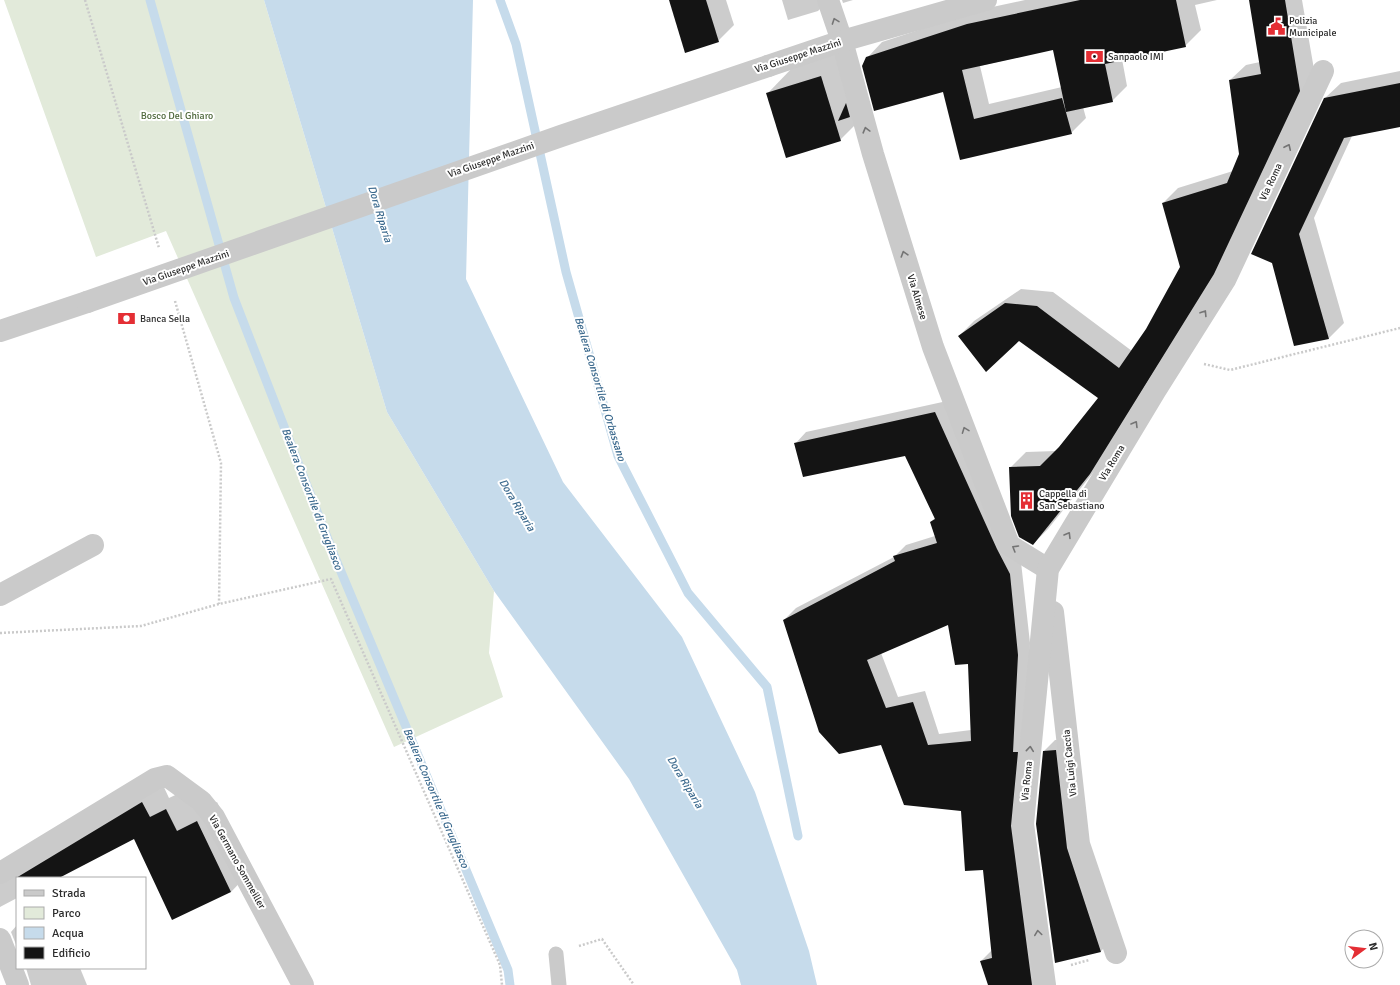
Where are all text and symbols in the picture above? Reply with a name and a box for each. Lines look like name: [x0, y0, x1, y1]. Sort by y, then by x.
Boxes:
place label: Polizia Municipale: [1289, 15, 1336, 39]
one-way arrow: [831, 17, 840, 24]
public building icon: Polizia Municipale: [1266, 17, 1286, 37]
street label: Via Giuseppe Mazzini: [753, 36, 843, 76]
bank icon: Sanpaolo IMI: [1085, 47, 1105, 67]
place label: Sanpaolo IMI: [1108, 51, 1164, 63]
park label: Bosco Del Ghiaro: [141, 110, 213, 122]
one-way arrow: [863, 127, 871, 133]
street label: Via Giuseppe Mazzini: [446, 140, 536, 180]
one-way arrow: [1283, 144, 1291, 152]
street label: Via Roma: [1257, 161, 1285, 203]
water label: Dora Riparia: [365, 184, 395, 244]
street label: Via Giuseppe Mazzini: [141, 248, 231, 288]
one-way arrow: [900, 251, 909, 258]
street label: Via Almese: [904, 273, 930, 321]
bank icon: Banca Sella: [117, 309, 137, 329]
one-way arrow: [1199, 310, 1207, 317]
place label: Banca Sella: [140, 313, 190, 325]
water label: Bealera Consortile di Orbassano: [572, 315, 629, 464]
one-way arrow: [1131, 421, 1138, 428]
water label: Bealera Consortile di Grugliasco: [279, 426, 346, 573]
one-way arrow: [961, 427, 969, 434]
street label: Via Roma: [1097, 443, 1127, 483]
water label: Dora Riparia: [496, 477, 538, 534]
place label: Cappella di San Sebastiano: [1039, 488, 1105, 512]
building icon: Cappella di San Sebastiano: [1016, 490, 1036, 510]
one-way arrow: [1064, 532, 1071, 539]
one-way arrow: [1012, 546, 1019, 553]
water label: Bealera Consortile di Grugliasco: [401, 726, 472, 871]
street label: Via Luigi Caccia: [1061, 729, 1079, 797]
one-way arrow: [1026, 746, 1035, 752]
water label: Dora Riparia: [664, 754, 706, 811]
street label: Via Roma: [1019, 761, 1035, 801]
street label: Via Germano Sommeiller: [206, 813, 268, 911]
legend: [16, 877, 146, 969]
text: Strada: [52, 886, 86, 901]
text: Parco: [52, 906, 81, 921]
text: Acqua: [52, 926, 84, 941]
north arrow: [1344, 929, 1384, 969]
one-way arrow: [1034, 930, 1043, 936]
text: N: [1366, 941, 1380, 952]
text: Edificio: [52, 946, 90, 961]

